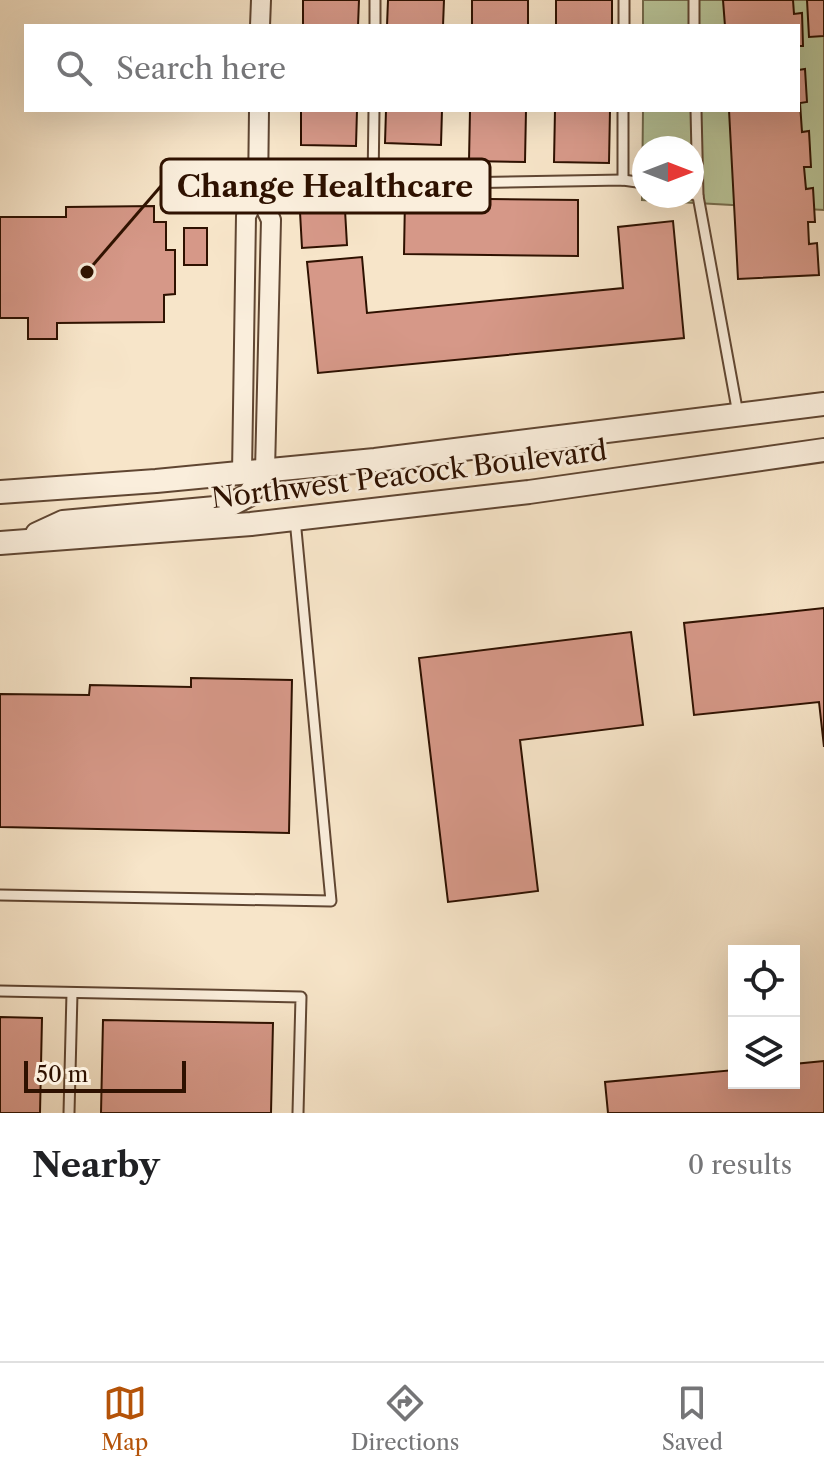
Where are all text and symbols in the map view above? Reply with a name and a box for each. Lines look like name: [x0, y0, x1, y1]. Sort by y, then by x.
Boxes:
search box: [24, 24, 800, 112]
icon: search: [52, 46, 96, 90]
text: Search here: [116, 50, 286, 87]
north arrow: [632, 136, 704, 208]
callout: Change Healthcare: [161, 159, 490, 213]
text: Change Healthcare: [177, 168, 473, 205]
street label: Northwest Peacock Boulevard: [209, 433, 609, 515]
map controls: [728, 945, 800, 1089]
button: locate: [728, 945, 800, 1017]
button: layers: [728, 1017, 800, 1089]
scale bar: [24, 1057, 186, 1093]
text: 50 m: [36, 1061, 88, 1088]
text: Nearby: [32, 1144, 160, 1186]
text: 0 results: [688, 1149, 792, 1181]
tab: Map: [101, 1381, 148, 1456]
tab: Directions: [351, 1381, 459, 1456]
tab: Saved: [662, 1381, 723, 1456]

